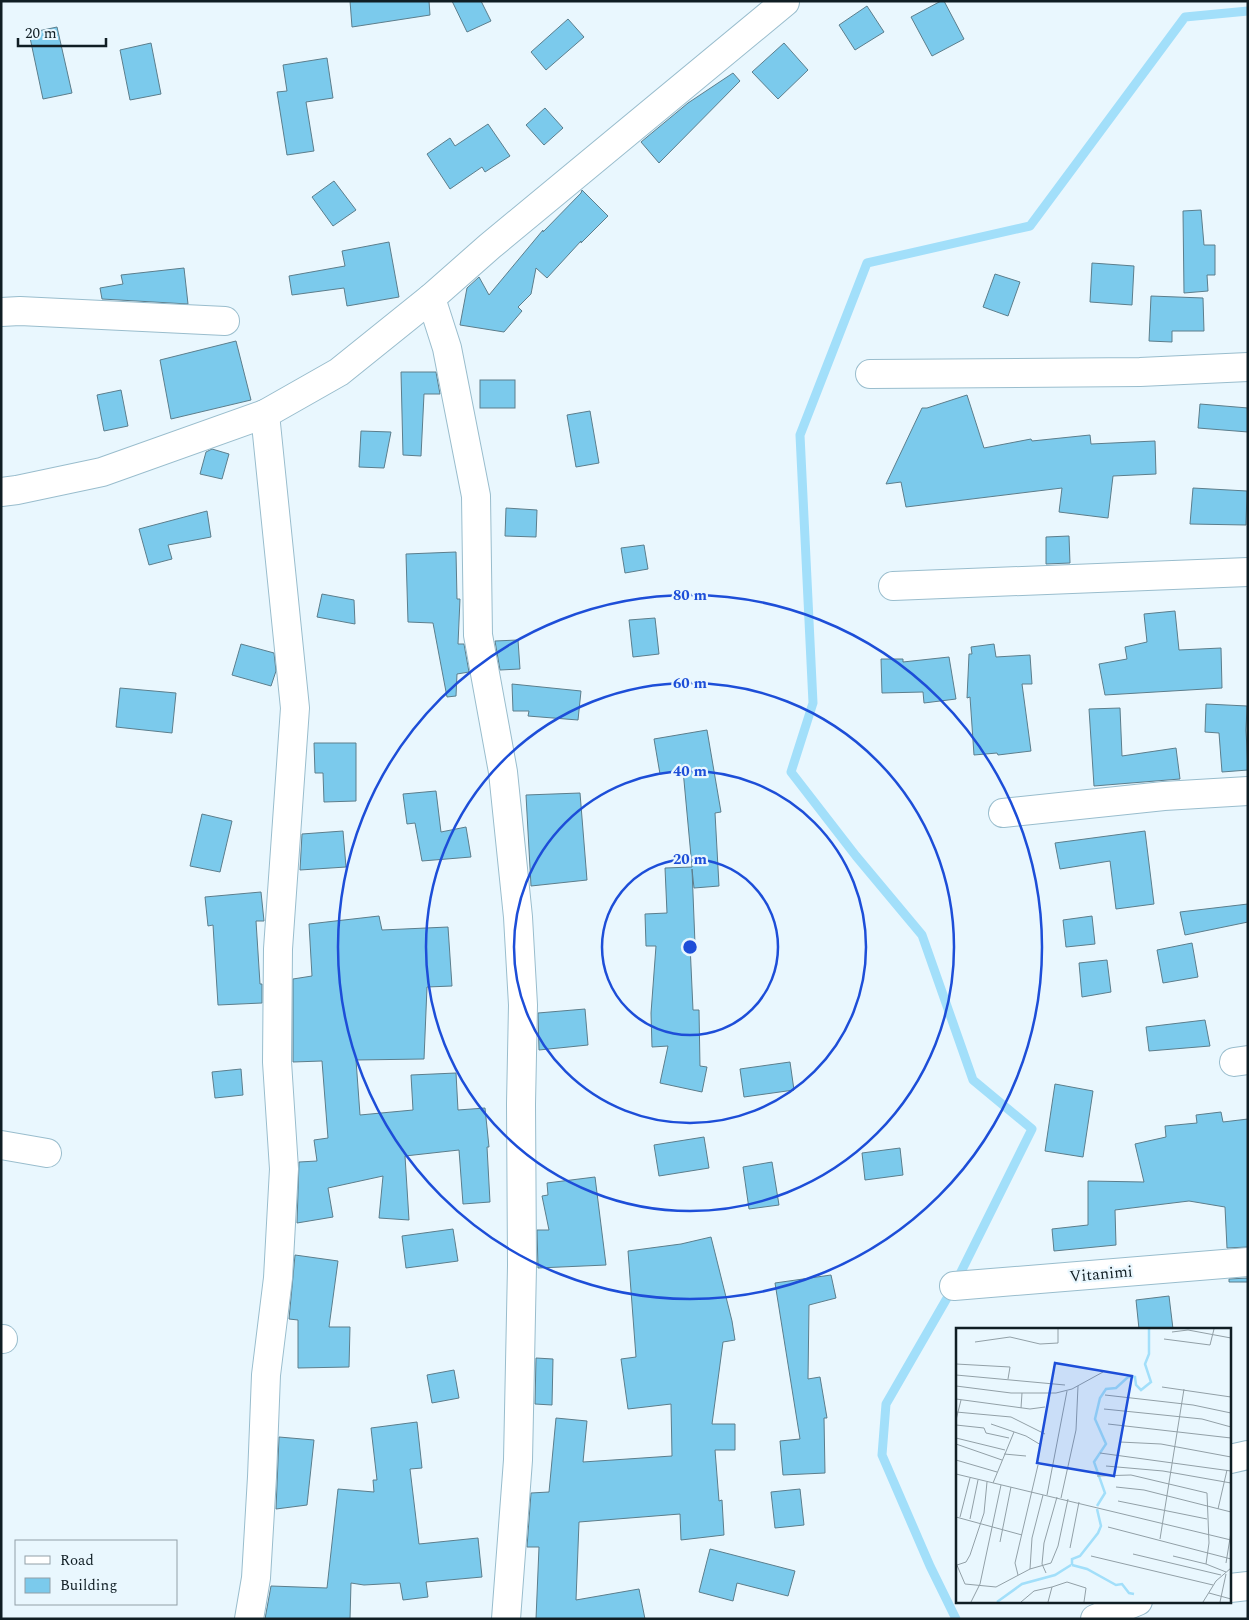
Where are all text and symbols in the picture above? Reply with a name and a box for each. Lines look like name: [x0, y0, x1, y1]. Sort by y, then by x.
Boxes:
scale bar: [18, 15, 105, 47]
text: 20 m: [25, 22, 57, 45]
text: 80 m: [673, 584, 708, 607]
text: 60 m: [673, 672, 708, 695]
text: 40 m: [673, 760, 708, 783]
text: 20 m: [673, 848, 708, 871]
centre of rings: [681, 938, 699, 956]
street label: Vitanimi: [1069, 1259, 1134, 1289]
inset map: [956, 1328, 1232, 1602]
legend: [15, 1540, 178, 1605]
text: Road: [60, 1549, 94, 1572]
text: Building: [60, 1574, 117, 1597]

